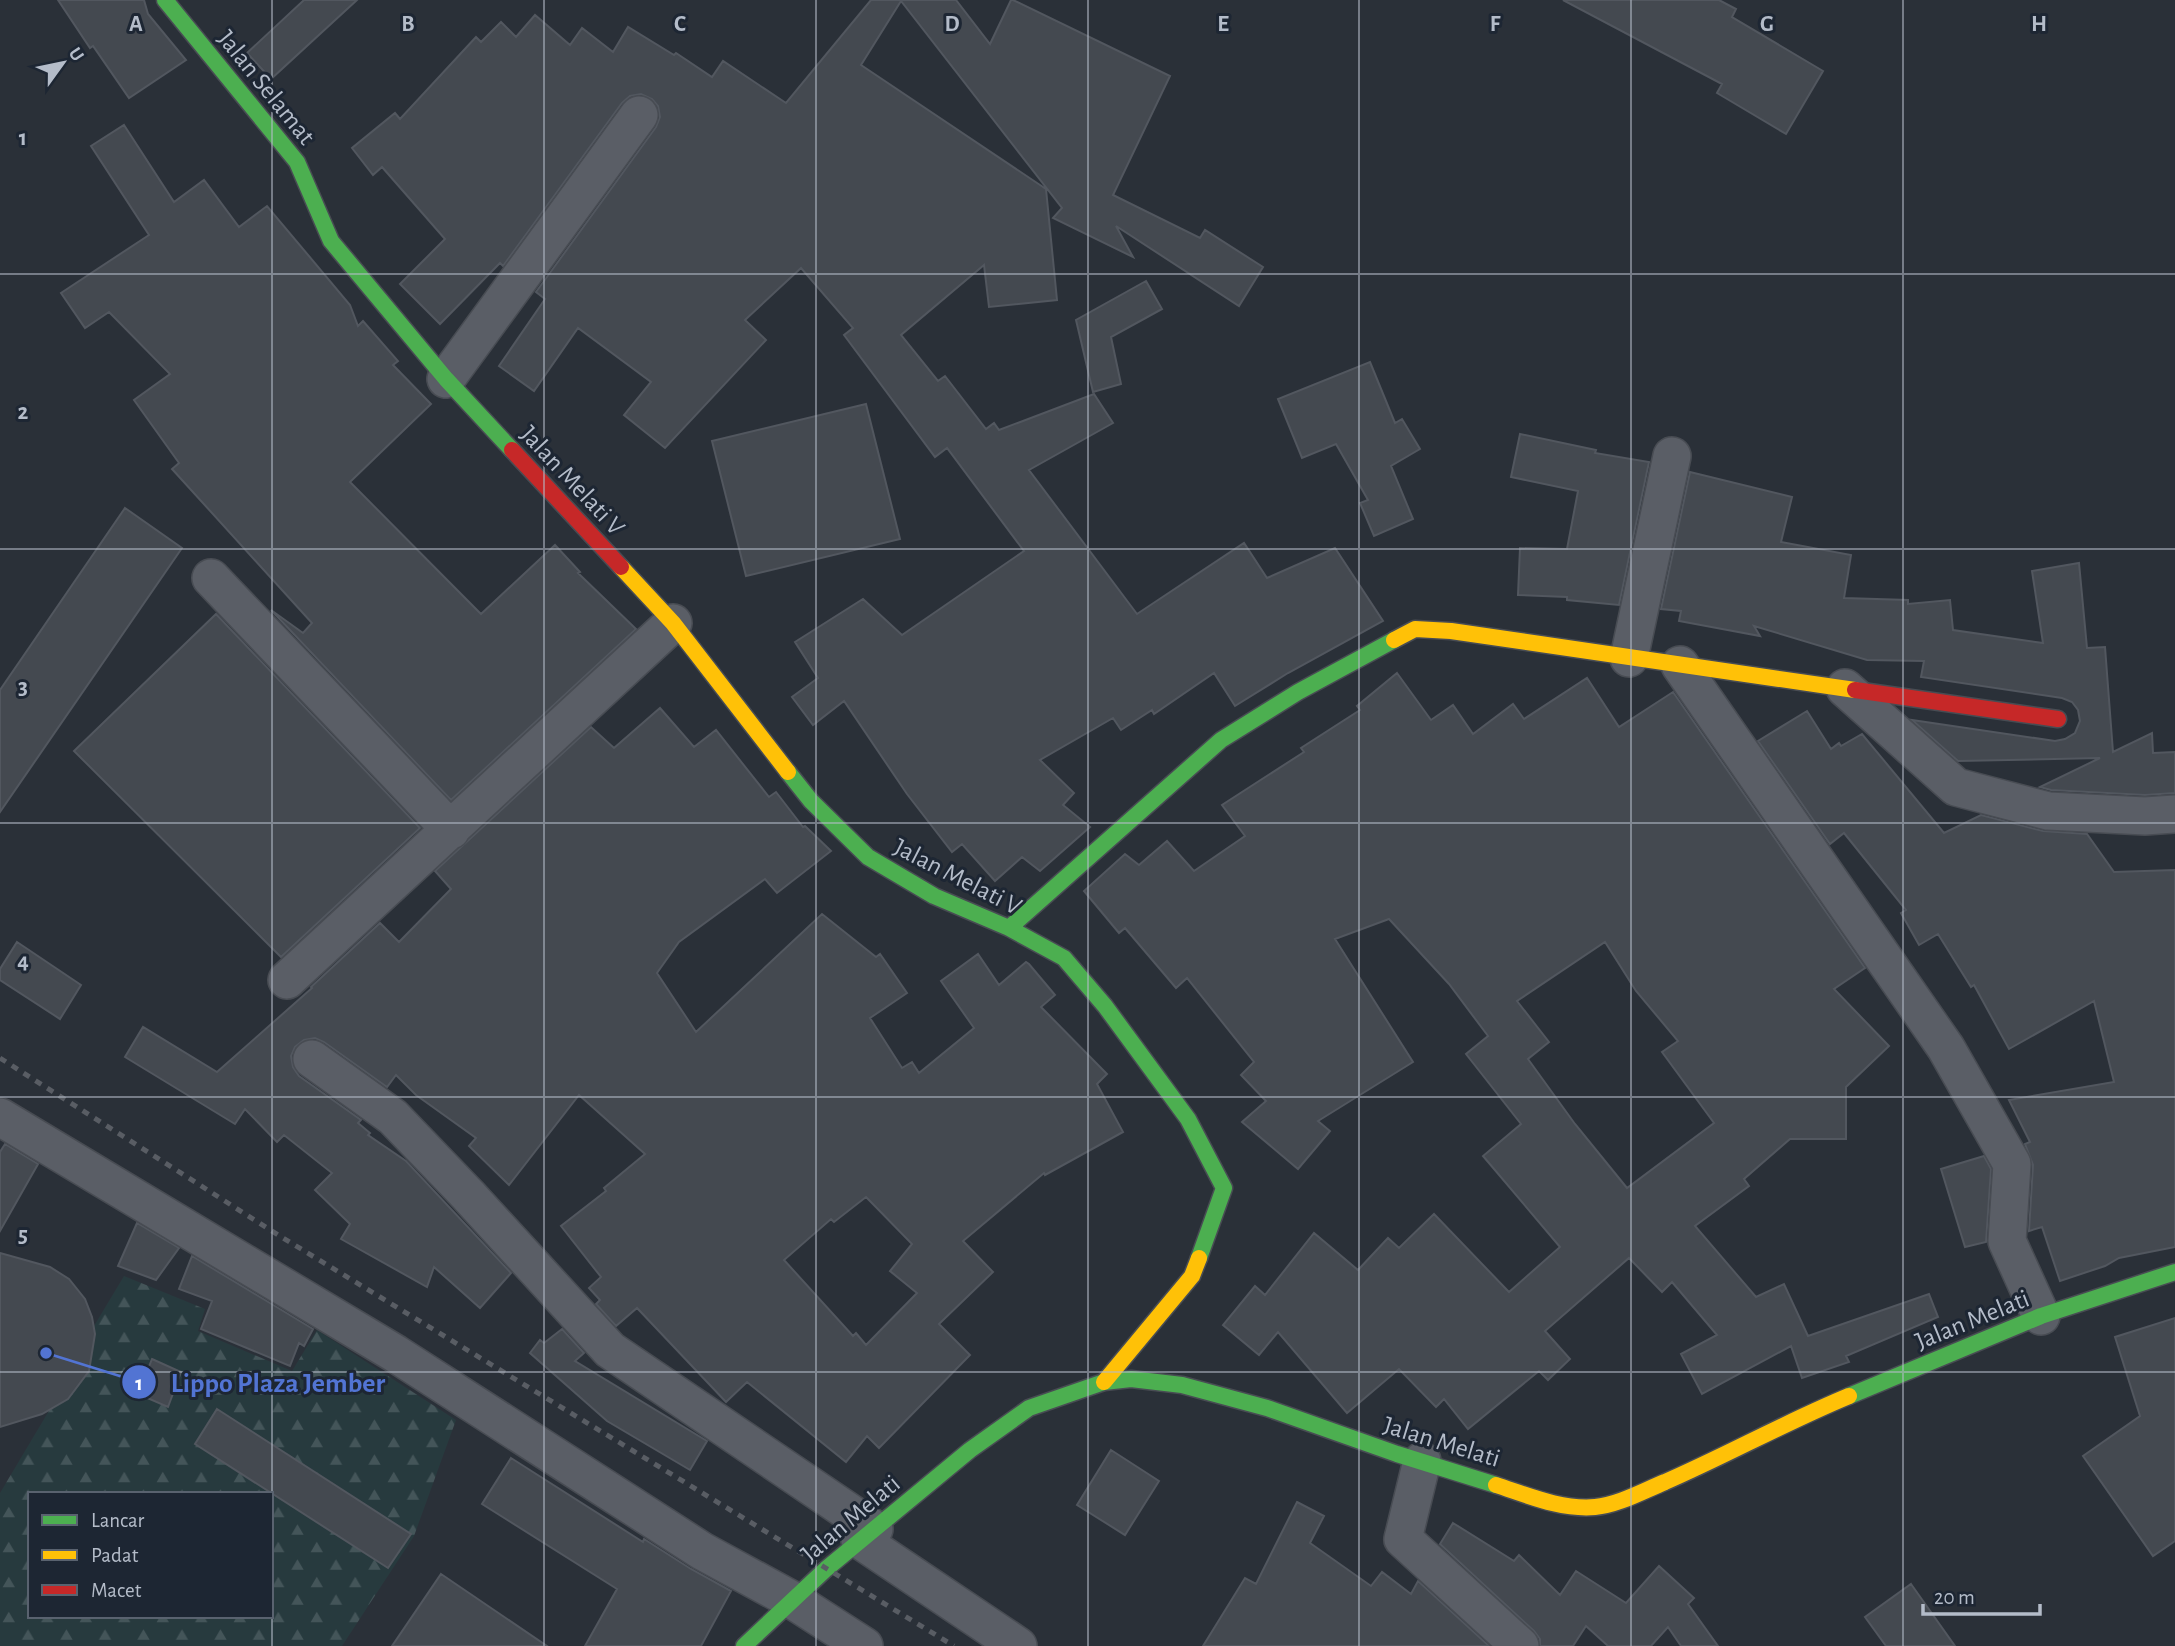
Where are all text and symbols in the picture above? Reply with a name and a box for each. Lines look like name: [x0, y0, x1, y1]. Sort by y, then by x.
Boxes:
text: A: [129, 13, 143, 36]
text: B: [401, 13, 415, 36]
text: C: [674, 13, 686, 36]
text: D: [944, 13, 960, 36]
text: E: [1217, 13, 1229, 36]
text: F: [1490, 13, 1501, 36]
text: G: [1760, 13, 1774, 36]
text: H: [2031, 13, 2047, 36]
street label: Jalan Selamat: [213, 26, 320, 150]
north arrow: [28, 28, 98, 98]
text: U: [65, 44, 87, 65]
text: 1: [19, 127, 27, 150]
text: 2: [18, 401, 29, 424]
street label: Jalan Melati V: [515, 421, 630, 541]
text: 3: [18, 676, 28, 699]
street label: Jalan Melati V: [890, 834, 1026, 920]
text: 4: [17, 950, 29, 973]
text: 5: [18, 1224, 28, 1247]
street label: Jalan Melati: [1912, 1285, 2033, 1355]
callout: Lippo Plaza Jember: [122, 1358, 399, 1407]
text: Lippo Plaza Jember: [171, 1370, 386, 1398]
text: 1: [135, 1373, 143, 1394]
street label: Jalan Melati: [1380, 1412, 1503, 1472]
street label: Jalan Melati: [796, 1470, 905, 1567]
legend: [28, 1492, 273, 1618]
text: Lancar: [91, 1510, 144, 1531]
text: Padat: [91, 1545, 139, 1566]
scale bar: [1923, 1572, 2040, 1616]
text: Macet: [91, 1580, 142, 1601]
text: 20 m: [1934, 1587, 1975, 1608]

